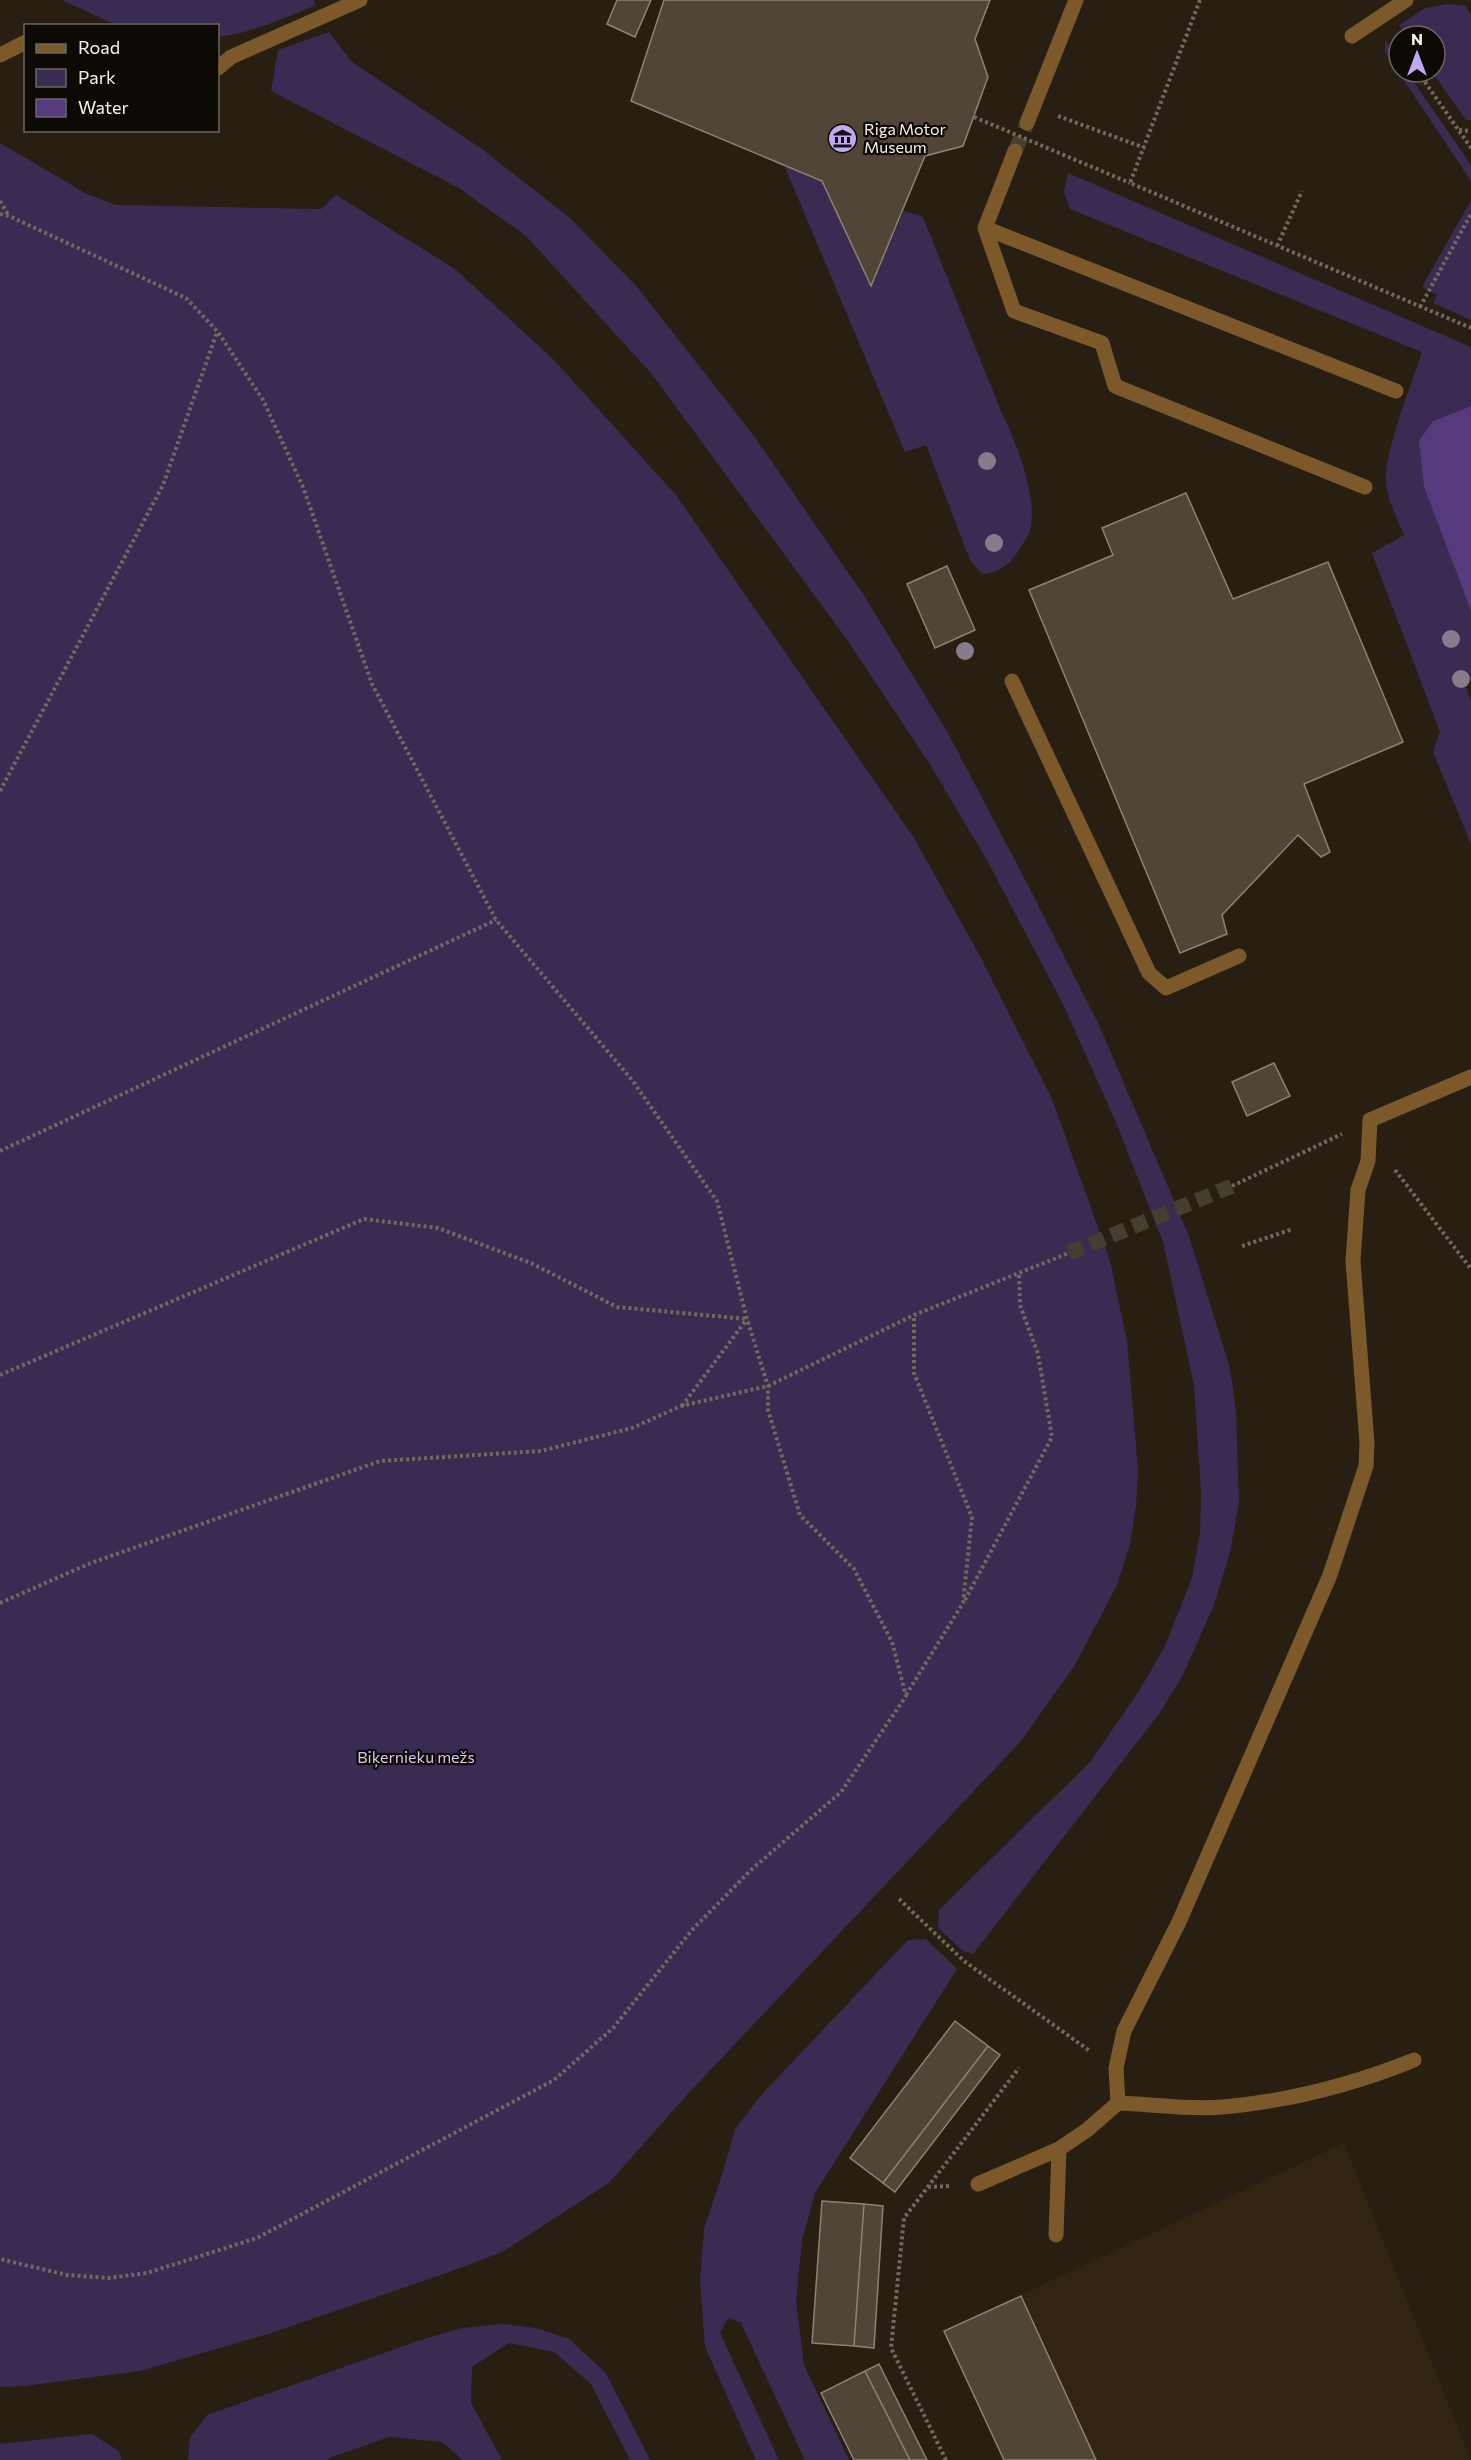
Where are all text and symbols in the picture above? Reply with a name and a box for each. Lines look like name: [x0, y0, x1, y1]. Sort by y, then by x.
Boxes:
legend: [24, 24, 219, 132]
north arrow: [1387, 24, 1447, 84]
text: N: [1411, 29, 1423, 48]
text: Road: [78, 36, 120, 58]
text: Park: [78, 66, 116, 88]
text: Water: [78, 96, 129, 118]
place label: Riga Motor Museum: [864, 119, 947, 156]
museum icon: Riga Motor Museum: [827, 122, 859, 154]
park label: Biķernieku mežs: [357, 1747, 475, 1768]

